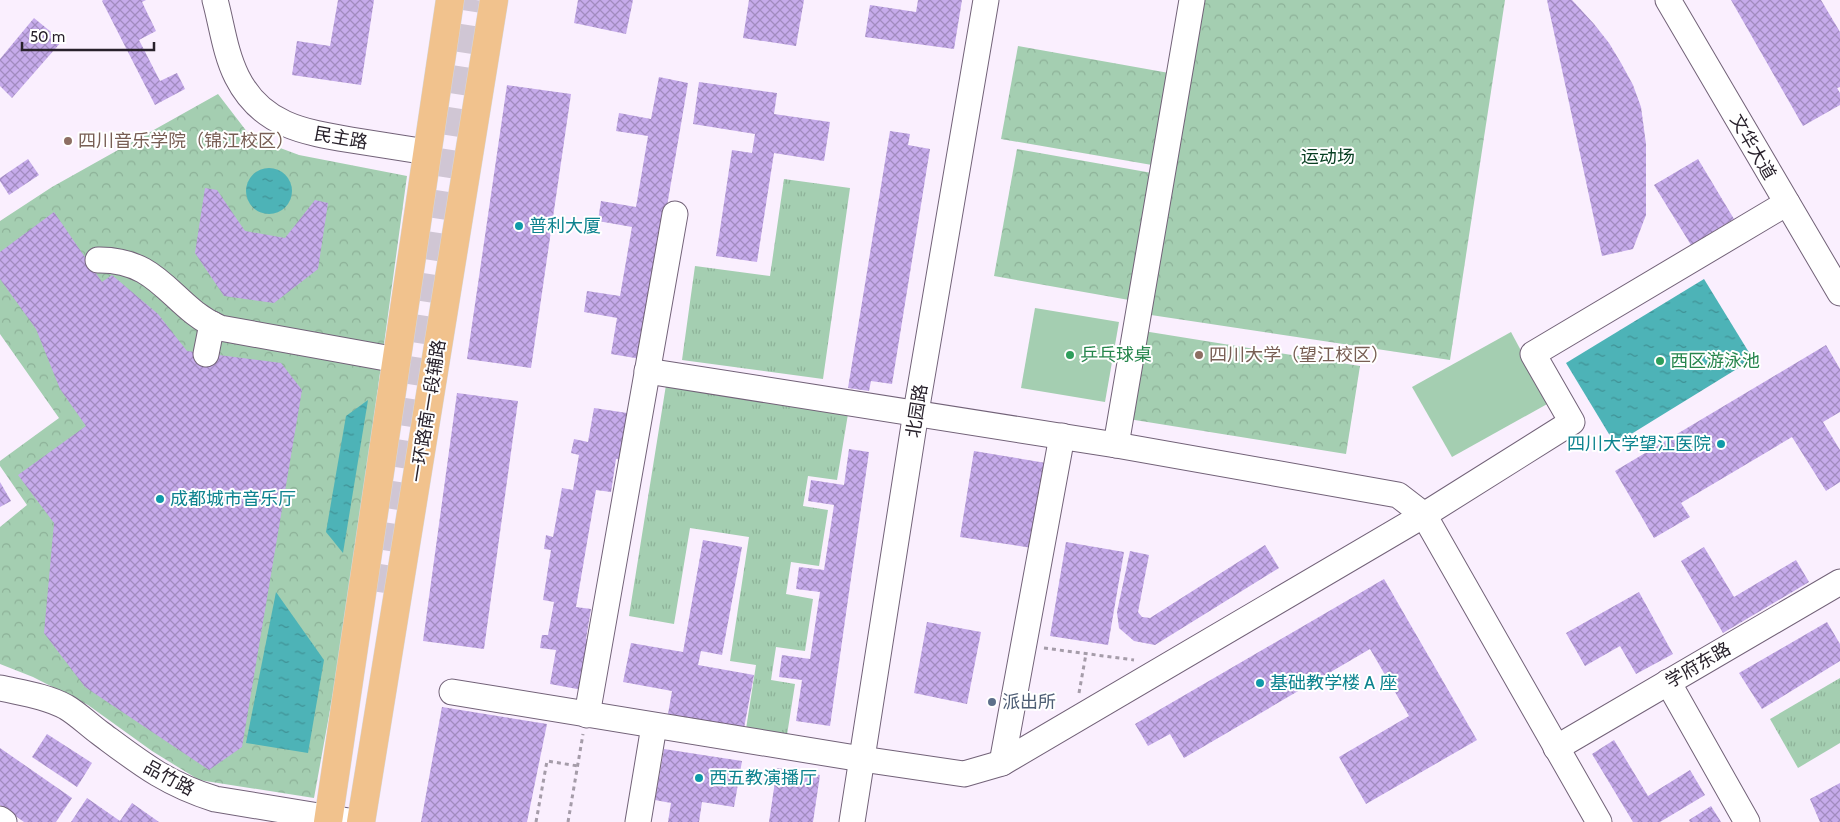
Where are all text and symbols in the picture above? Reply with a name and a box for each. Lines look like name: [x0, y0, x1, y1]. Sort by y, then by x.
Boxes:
scale bar: [22, 20, 155, 52]
text: 50 m: [30, 28, 65, 46]
street label: 文华大道: [1725, 110, 1781, 184]
street label: 民主路: [313, 122, 369, 154]
place label: 四川音乐学院（锦江校区）: [78, 130, 294, 152]
marker: 四川音乐学院（锦江校区）: [62, 135, 74, 147]
park label: 运动场: [1301, 146, 1355, 168]
place label: 普利大厦: [529, 215, 601, 237]
marker: 普利大厦: [513, 220, 525, 232]
street label: 一环路南一段辅路: [406, 338, 450, 484]
place label: 乒乓球桌: [1080, 344, 1152, 366]
place label: 四川大学（望江校区）: [1209, 344, 1389, 366]
marker: 乒乓球桌: [1064, 349, 1076, 361]
marker: 四川大学（望江校区）: [1193, 349, 1205, 361]
place label: 西区游泳池: [1670, 350, 1760, 372]
marker: 西区游泳池: [1654, 355, 1666, 367]
street label: 北园路: [902, 383, 932, 439]
place label: 四川大学望江医院: [1567, 433, 1711, 455]
marker: 四川大学望江医院: [1715, 438, 1727, 450]
place label: 成都城市音乐厅: [170, 488, 296, 510]
marker: 成都城市音乐厅: [154, 493, 166, 505]
street label: 学府东路: [1661, 637, 1735, 693]
place label: 基础教学楼 A 座: [1270, 672, 1397, 694]
marker: 基础教学楼 A 座: [1254, 677, 1266, 689]
place label: 派出所: [1002, 691, 1056, 713]
marker: 派出所: [986, 696, 998, 708]
street label: 品竹路: [140, 756, 198, 800]
place label: 西五教演播厅: [709, 767, 817, 789]
marker: 西五教演播厅: [693, 772, 705, 784]

